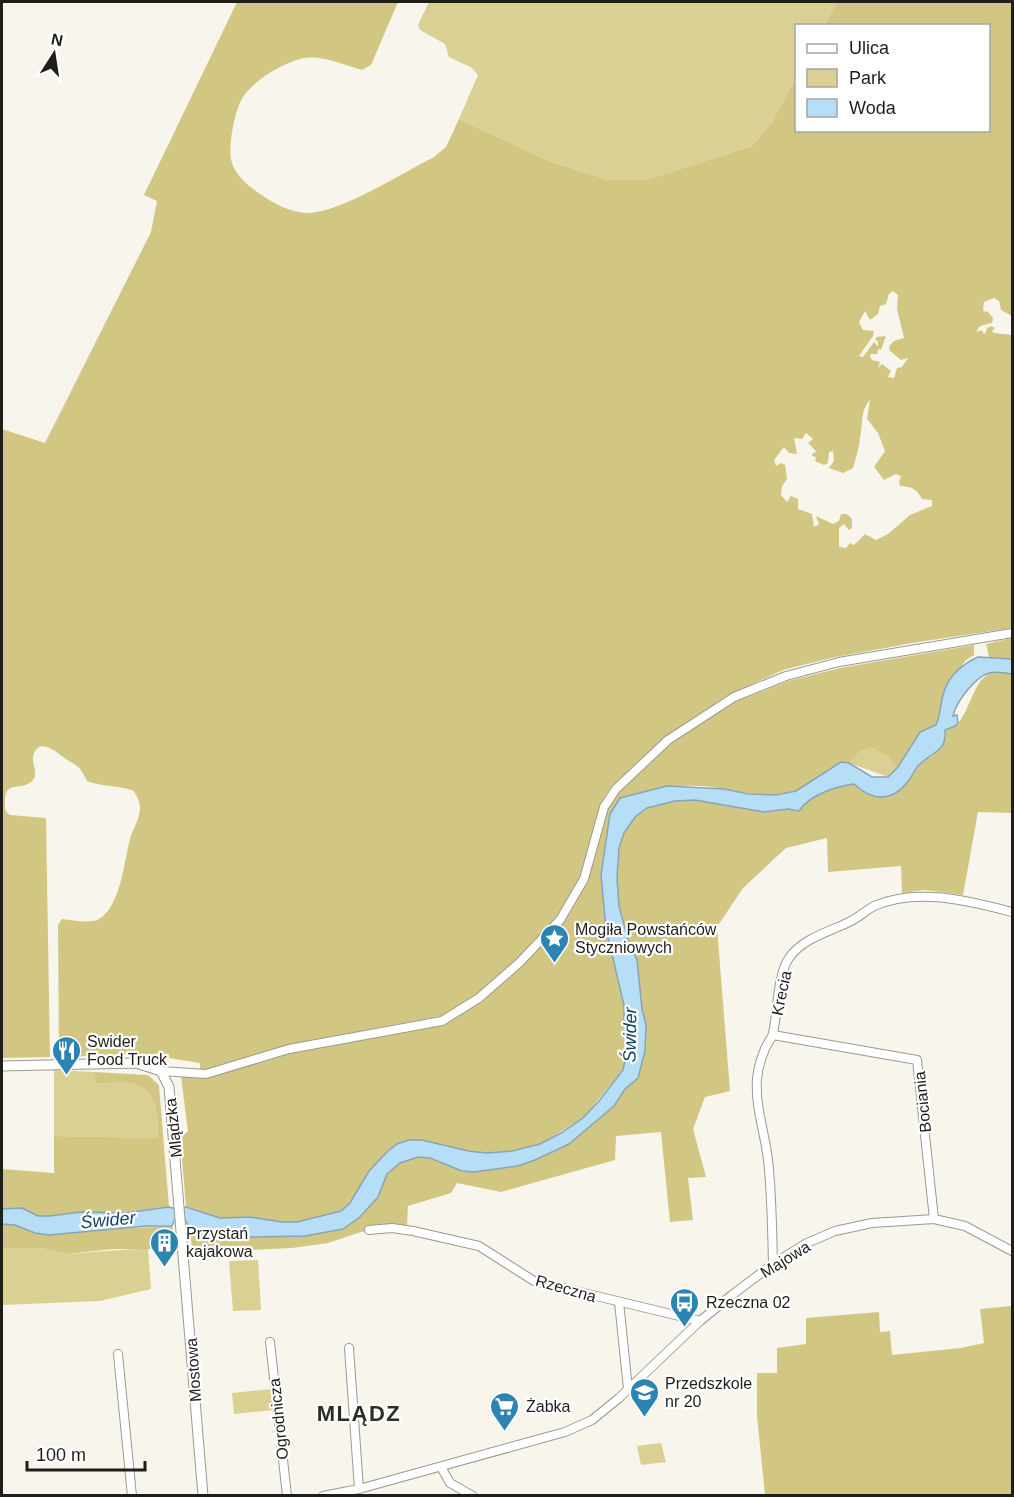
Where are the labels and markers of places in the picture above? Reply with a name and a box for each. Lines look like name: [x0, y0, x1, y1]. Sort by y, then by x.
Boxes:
place label: Mogiła Powstańców Styczniowych: [575, 921, 717, 956]
place icon: Mogiła Powstańców Styczniowych: [538, 922, 570, 964]
place label: Swider Food Truck: [87, 1033, 168, 1068]
restaurant icon: Swider Food Truck: [50, 1034, 82, 1076]
place label: Przystań kajakowa: [186, 1225, 253, 1260]
building icon: Przystań kajakowa: [149, 1226, 181, 1268]
bus stop icon: Rzeczna 02: [669, 1286, 701, 1328]
place label: Rzeczna 02: [706, 1294, 791, 1311]
place label: Przedszkole nr 20: [665, 1375, 752, 1410]
school or university icon: Przedszkole nr 20: [628, 1376, 660, 1418]
supermarket icon: Żabka: [489, 1390, 521, 1432]
place label: Żabka: [526, 1397, 571, 1415]

